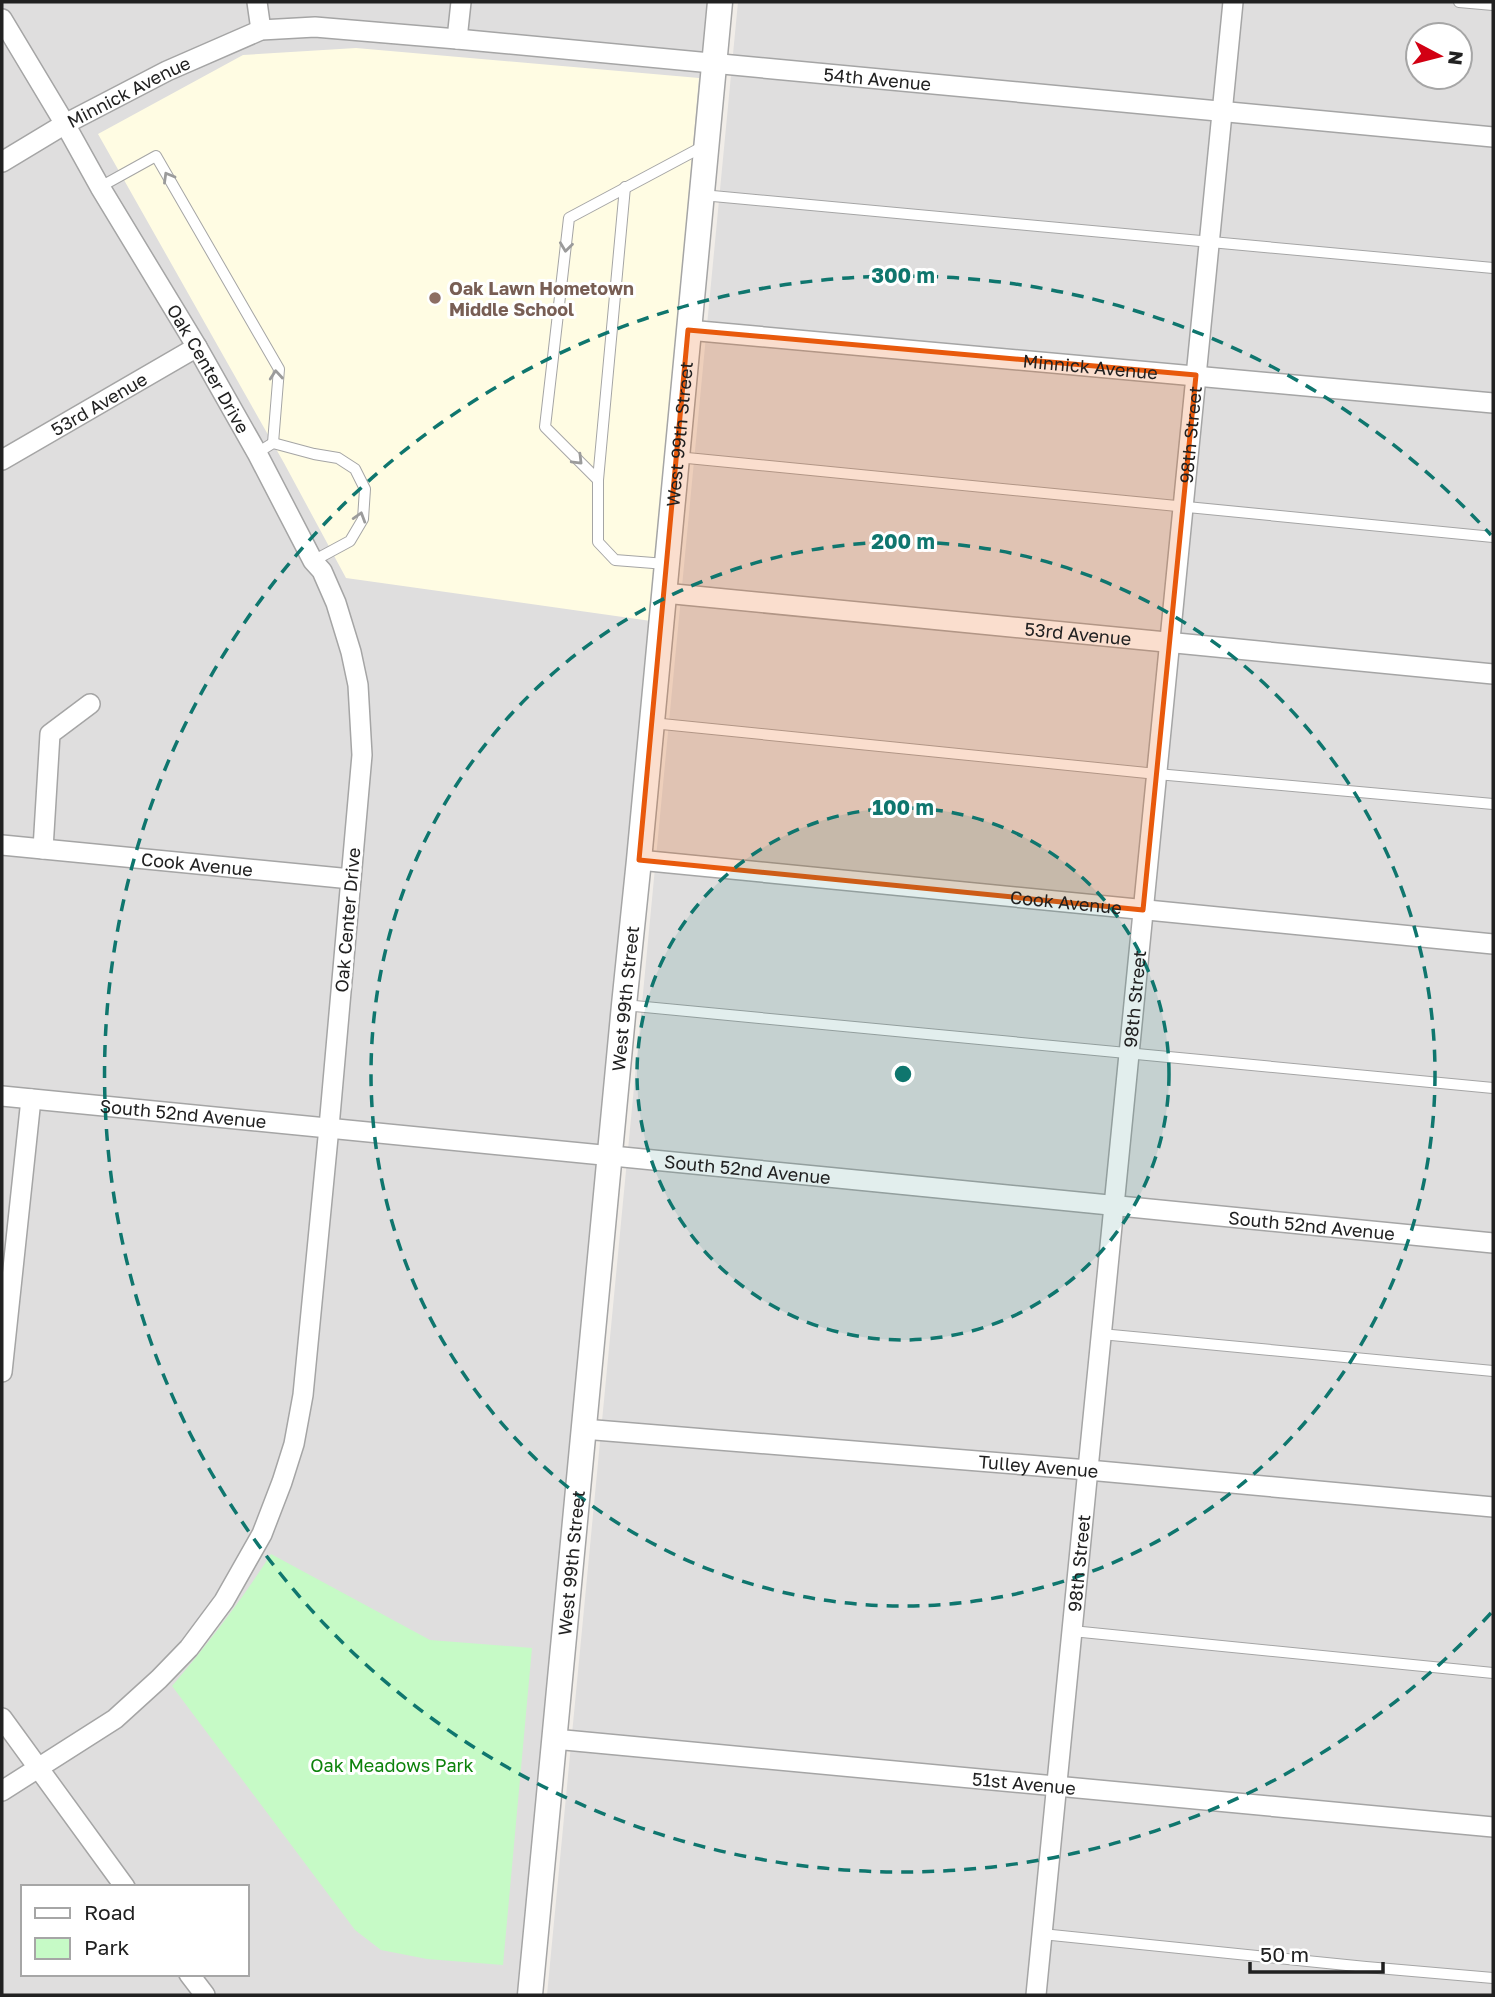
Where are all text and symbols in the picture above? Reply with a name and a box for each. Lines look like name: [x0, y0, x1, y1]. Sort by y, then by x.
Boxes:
north arrow: [1404, 21, 1474, 91]
text: N: [1444, 50, 1469, 67]
street label: Minnick Avenue: [63, 51, 194, 132]
street label: 54th Avenue: [823, 63, 932, 95]
one-way arrow: [163, 171, 176, 184]
one-way arrow: [558, 241, 573, 253]
text: 300 m: [871, 262, 935, 288]
place label: Oak Lawn Hometown Middle School: [449, 277, 634, 320]
marker: Oak Lawn Hometown Middle School: [427, 290, 443, 306]
street label: Oak Center Drive: [162, 300, 254, 437]
street label: Minnick Avenue: [1022, 349, 1159, 384]
street label: West 99th Street: [661, 360, 697, 508]
street label: 53rd Avenue: [47, 368, 151, 440]
one-way arrow: [269, 370, 284, 381]
street label: 98th Street: [1174, 385, 1206, 484]
one-way arrow: [569, 452, 582, 465]
one-way arrow: [352, 512, 367, 524]
text: 200 m: [871, 528, 935, 554]
street label: 53rd Avenue: [1024, 617, 1132, 650]
text: 100 m: [872, 794, 934, 820]
street label: Oak Center Drive: [330, 847, 364, 993]
street label: Cook Avenue: [140, 848, 254, 880]
street label: Cook Avenue: [1009, 886, 1123, 918]
street label: West 99th Street: [607, 925, 643, 1072]
street label: 98th Street: [1119, 949, 1150, 1049]
centre of rings: [891, 1062, 915, 1086]
street label: South 52nd Avenue: [99, 1094, 267, 1132]
street label: South 52nd Avenue: [663, 1150, 832, 1188]
street label: South 52nd Avenue: [1227, 1206, 1396, 1244]
street label: Tulley Avenue: [978, 1450, 1099, 1482]
street label: West 99th Street: [553, 1489, 589, 1637]
street label: 98th Street: [1063, 1513, 1094, 1613]
park label: Oak Meadows Park: [310, 1754, 474, 1776]
street label: 51st Avenue: [971, 1767, 1077, 1799]
legend: [21, 1885, 248, 1976]
text: Road: [84, 1899, 135, 1925]
scale bar: [1250, 1930, 1383, 1974]
text: Park: [84, 1934, 130, 1960]
text: 50 m: [1260, 1941, 1309, 1967]

